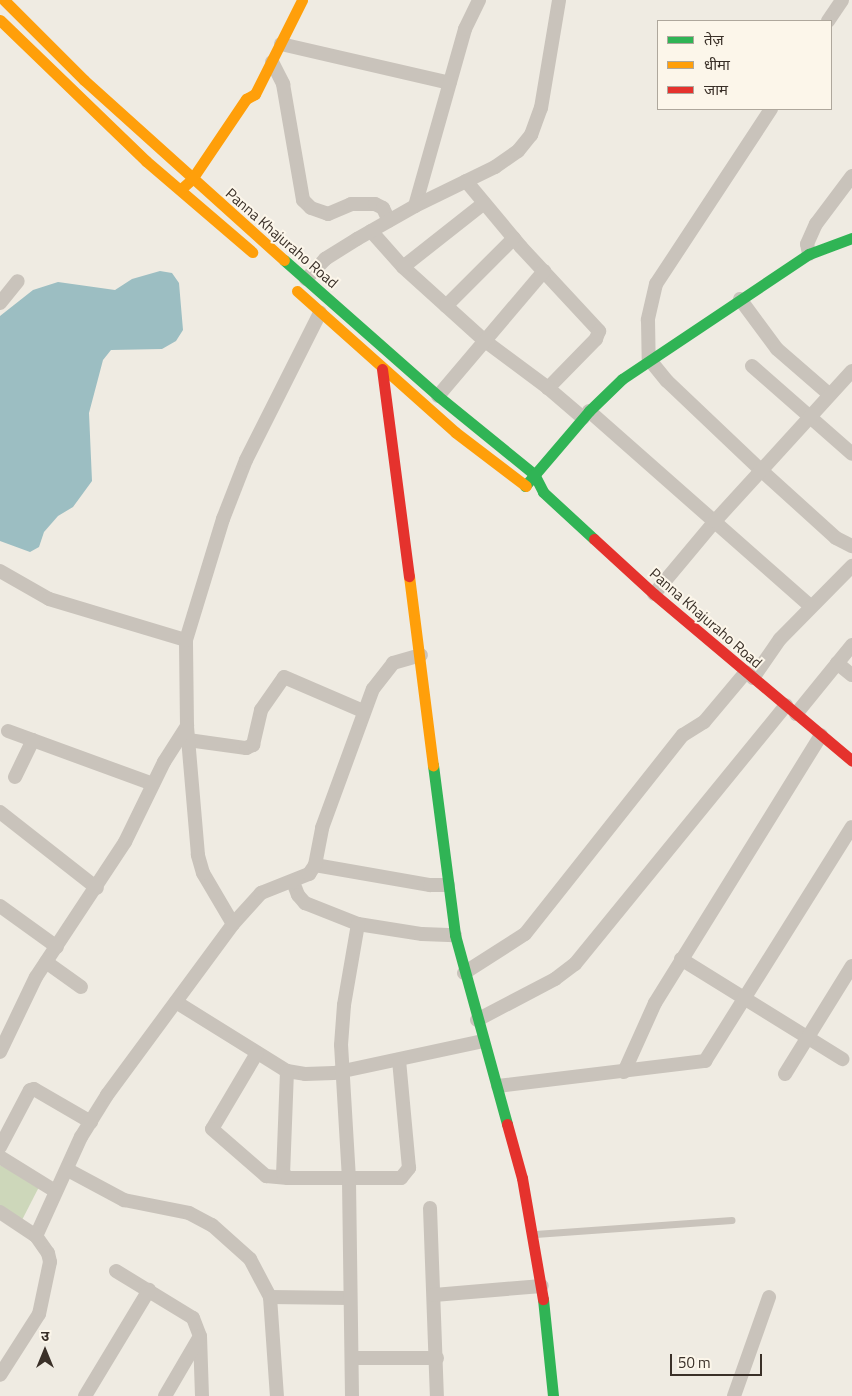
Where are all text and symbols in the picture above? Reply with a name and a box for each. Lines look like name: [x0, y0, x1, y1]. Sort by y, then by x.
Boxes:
legend: [657, 20, 832, 110]
text: तेज़: [704, 28, 724, 51]
text: धीमा: [704, 53, 730, 76]
text: जाम: [704, 78, 728, 101]
street label: Panna Khajuraho Road: [222, 184, 342, 292]
street label: Panna Khajuraho Road: [646, 564, 766, 672]
text: उ: [41, 1325, 49, 1346]
north arrow: [20, 1326, 70, 1376]
scale bar: [672, 1344, 764, 1376]
text: 50 m: [678, 1351, 711, 1374]

